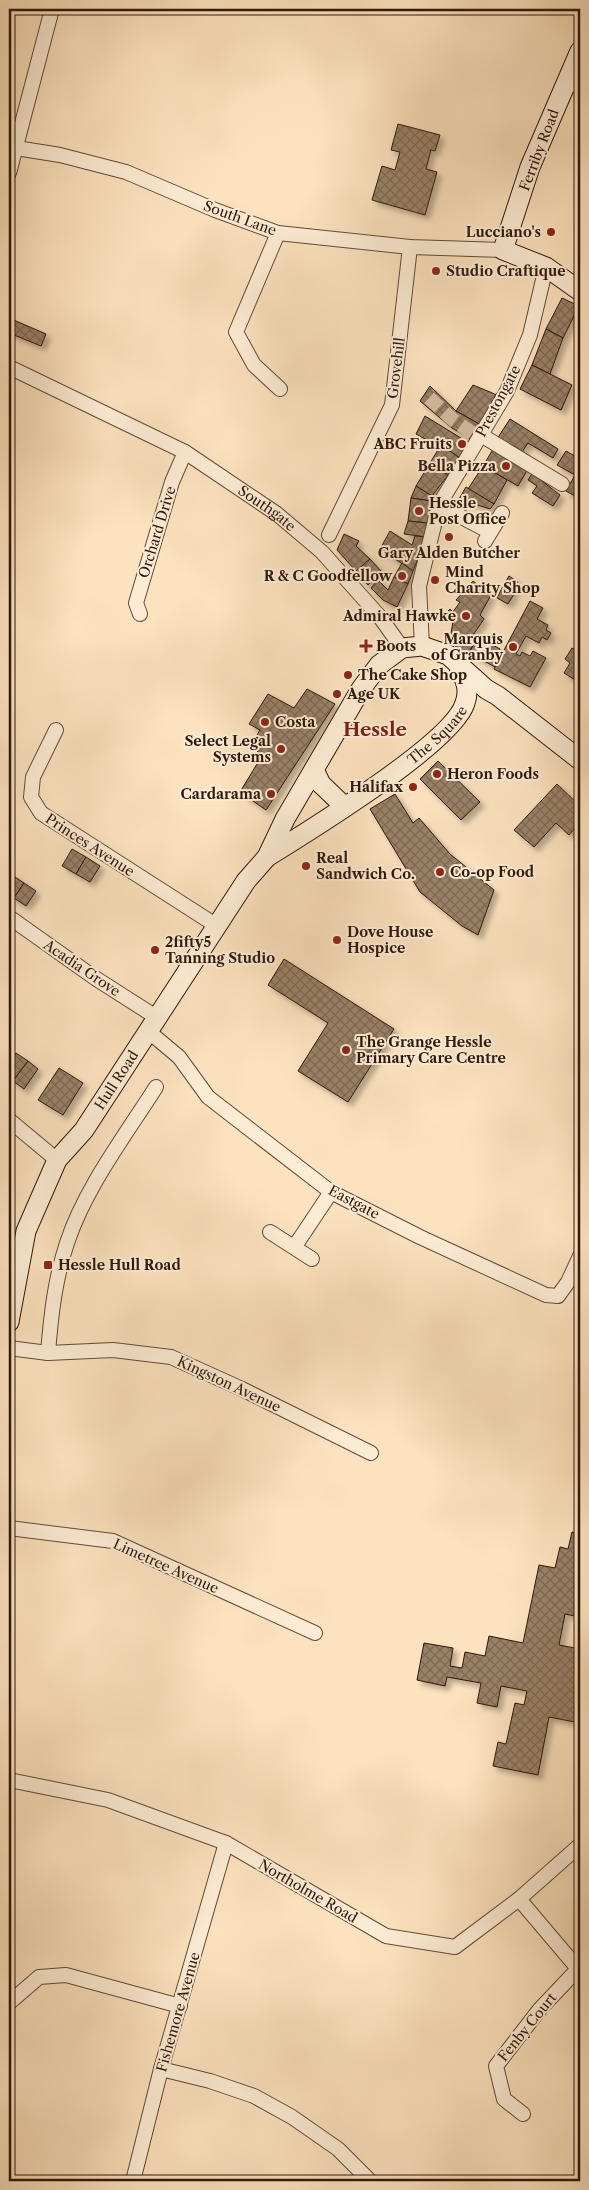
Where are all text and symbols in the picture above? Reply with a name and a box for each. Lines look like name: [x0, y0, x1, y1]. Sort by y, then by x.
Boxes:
street label: Ferriby Road: [515, 106, 563, 193]
street label: South Lane: [201, 197, 279, 240]
place label: Lucciano's: [466, 223, 541, 241]
marker: Lucciano's: [545, 226, 557, 238]
place label: Studio Craftique: [446, 262, 566, 280]
marker: Studio Craftique: [430, 265, 442, 277]
street label: Grovehill: [383, 336, 409, 400]
street label: Prestongate: [472, 362, 524, 440]
place label: ABC Fruits: [372, 435, 452, 453]
marker: ABC Fruits: [456, 438, 468, 450]
place label: Bella Pizza: [417, 457, 497, 475]
marker: Bella Pizza: [500, 460, 512, 472]
street label: Southgate: [235, 481, 300, 535]
street label: Orchard Drive: [134, 484, 180, 580]
place label: Hessle Post Office: [429, 494, 506, 528]
marker: Hessle Post Office: [413, 505, 425, 517]
marker: Gary Alden Butcher: [443, 531, 455, 543]
place label: Gary Alden Butcher: [378, 544, 520, 562]
place label: Mind Charity Shop: [445, 563, 540, 597]
place label: R & C Goodfellow: [264, 567, 393, 585]
marker: R & C Goodfellow: [396, 570, 408, 582]
marker: Mind Charity Shop: [429, 574, 441, 586]
place label: Admiral Hawke: [342, 607, 456, 625]
marker: Admiral Hawke: [460, 610, 472, 622]
place label: Marquis of Granby: [431, 630, 503, 664]
place label: Boots: [376, 637, 416, 655]
marker: Boots: [360, 640, 372, 652]
marker: Marquis of Granby: [507, 641, 519, 653]
place label: The Cake Shop: [358, 666, 467, 684]
marker: The Cake Shop: [342, 669, 354, 681]
place label: Age UK: [346, 685, 401, 703]
marker: Age UK: [331, 688, 343, 700]
street label: The Square: [404, 702, 471, 768]
place label: Costa: [275, 713, 316, 731]
marker: Costa: [259, 716, 271, 728]
district label: Hessle: [343, 718, 407, 741]
place label: Select Legal Systems: [184, 732, 271, 766]
marker: Select Legal Systems: [275, 743, 287, 755]
place label: Heron Foods: [447, 765, 539, 783]
marker: Heron Foods: [431, 768, 443, 780]
place label: Halifax: [349, 778, 404, 796]
marker: Halifax: [407, 781, 419, 793]
place label: Cardarama: [181, 785, 262, 803]
marker: Cardarama: [265, 788, 277, 800]
street label: Princes Avenue: [42, 810, 138, 881]
place label: Real Sandwich Co.: [316, 849, 415, 883]
marker: Real Sandwich Co.: [300, 860, 312, 872]
place label: Co-op Food: [450, 863, 535, 881]
marker: Co-op Food: [434, 866, 446, 878]
place label: Dove House Hospice: [347, 923, 433, 957]
place label: 2fifty5 Tanning Studio: [165, 933, 275, 967]
marker: Dove House Hospice: [331, 934, 343, 946]
street label: Acadia Grove: [39, 935, 124, 1000]
marker: 2fifty5 Tanning Studio: [149, 944, 161, 956]
place label: The Grange Hessle Primary Care Centre: [356, 1033, 506, 1067]
marker: The Grange Hessle Primary Care Centre: [340, 1044, 352, 1056]
street label: Hull Road: [91, 1047, 143, 1113]
street label: Eastgate: [325, 1181, 383, 1223]
place label: Hessle Hull Road: [58, 1256, 181, 1274]
marker: Hessle Hull Road: [42, 1259, 54, 1271]
street label: Kingston Avenue: [174, 1352, 284, 1416]
street label: Limetree Avenue: [110, 1535, 222, 1597]
street label: Northolme Road: [255, 1855, 361, 1927]
street label: Fishemore Avenue: [152, 1950, 204, 2074]
street label: Fenby Court: [494, 1989, 560, 2065]

